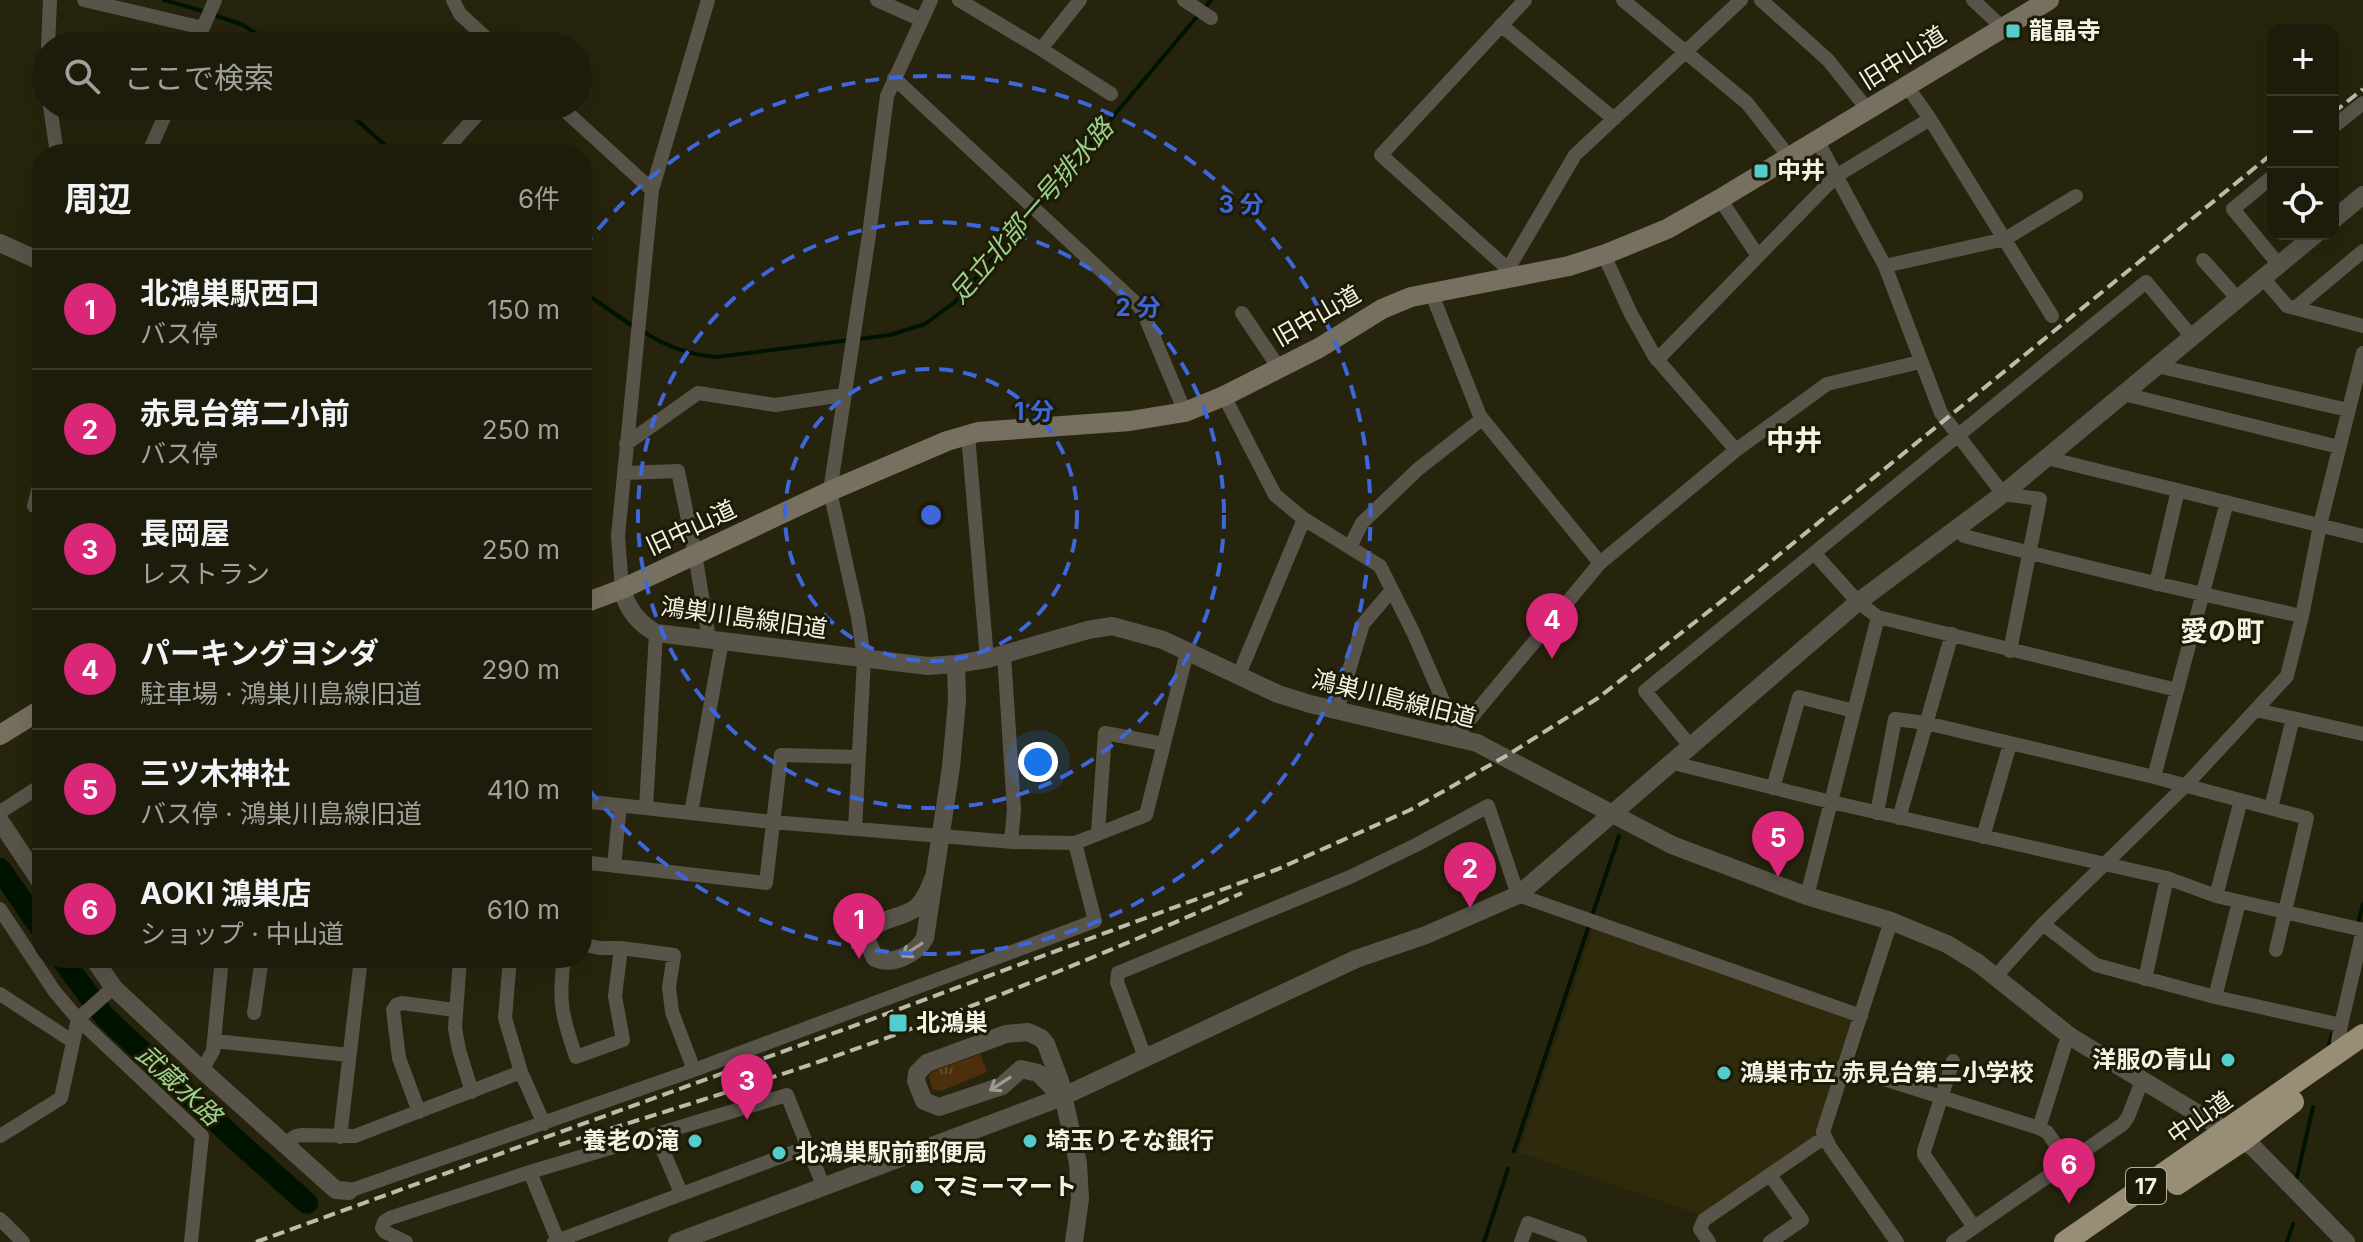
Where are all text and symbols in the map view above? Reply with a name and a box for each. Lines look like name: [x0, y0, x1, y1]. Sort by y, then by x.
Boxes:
place label: 龍晶寺: [2029, 16, 2101, 45]
street label: 旧中山道: [1854, 20, 1951, 95]
marker: 龍晶寺: [2004, 22, 2022, 40]
map controls: [2267, 24, 2339, 240]
button: +: [2267, 24, 2339, 96]
search box: [32, 32, 592, 120]
icon: search: [60, 54, 104, 98]
text: ここで検索: [124, 60, 274, 96]
button: −: [2267, 96, 2339, 168]
water label: 足立北部一号排水路: [942, 111, 1120, 309]
place label: 中井: [1777, 156, 1825, 185]
marker: 中井: [1752, 162, 1770, 180]
button: locate: [2267, 168, 2339, 240]
text: 周辺: [64, 178, 132, 219]
text: 6件: [518, 183, 560, 214]
text: 3 分: [1218, 190, 1264, 219]
text: 北鴻巣駅西口: [140, 275, 320, 311]
street label: 旧中山道: [1268, 279, 1366, 352]
text: 2 分: [1116, 293, 1160, 322]
text: 1: [84, 294, 96, 325]
text: 150 m: [487, 294, 560, 325]
text: バス停: [140, 318, 218, 349]
text: 赤見台第二小前: [140, 395, 350, 431]
text: 1 分: [1014, 397, 1054, 426]
text: 2: [82, 414, 98, 445]
text: 250 m: [482, 414, 560, 445]
district label: 中井: [1766, 423, 1822, 457]
text: バス停: [140, 438, 218, 469]
street label: 旧中山道: [641, 494, 740, 561]
centre of rings: [917, 501, 945, 529]
text: 長岡屋: [140, 515, 230, 551]
text: 3: [82, 534, 98, 565]
text: 250 m: [482, 534, 560, 565]
text: レストラン: [140, 558, 270, 589]
street label: 鴻巣川島線旧道: [659, 591, 829, 644]
pin: 4: [1526, 593, 1578, 659]
district label: 愛の町: [2180, 614, 2264, 648]
text: パーキングヨシダ: [140, 635, 379, 671]
text: 4: [81, 654, 99, 685]
text: 290 m: [482, 654, 560, 685]
street label: 鴻巣川島線旧道: [1309, 664, 1479, 733]
text: 駐車場 · 鴻巣川島線旧道: [140, 678, 422, 709]
your location: [1018, 742, 1058, 782]
text: 三ツ木神社: [140, 755, 290, 791]
text: 5: [82, 774, 98, 805]
text: 410 m: [487, 774, 560, 805]
text: バス停 · 鴻巣川島線旧道: [140, 798, 422, 829]
pin: 5: [1752, 811, 1804, 877]
pin: 2: [1444, 842, 1496, 908]
text: AOKI 鴻巣店: [140, 875, 311, 911]
pin: 1: [833, 893, 885, 959]
text: 6: [82, 894, 98, 925]
text: 610 m: [487, 894, 560, 925]
text: ショップ · 中山道: [140, 918, 344, 949]
one-way arrow: [901, 941, 923, 958]
place label: 北鴻巣: [916, 1008, 988, 1037]
marker: 北鴻巣: [887, 1012, 909, 1034]
water label: 武蔵水路: [131, 1038, 229, 1133]
place label: 洋服の青山: [2092, 1045, 2212, 1074]
marker: 洋服の青山: [2219, 1051, 2237, 1069]
pin: 3: [721, 1054, 773, 1120]
place label: 鴻巣市立 赤見台第二小学校: [1740, 1058, 2034, 1087]
marker: 鴻巣市立 赤見台第二小学校: [1715, 1064, 1733, 1082]
one-way arrow: [990, 1075, 1012, 1092]
street label: 中山道: [2162, 1085, 2238, 1150]
place label: 養老の滝: [583, 1126, 679, 1155]
place label: 埼玉りそな銀行: [1046, 1126, 1214, 1155]
marker: 養老の滝: [686, 1132, 704, 1150]
marker: 埼玉りそな銀行: [1021, 1132, 1039, 1150]
place label: 北鴻巣駅前郵便局: [795, 1138, 987, 1167]
pin: 6: [2043, 1138, 2095, 1204]
marker: 北鴻巣駅前郵便局: [770, 1144, 788, 1162]
road number: 17: [2126, 1168, 2166, 1204]
place label: マミーマート: [933, 1172, 1077, 1201]
marker: マミーマート: [908, 1178, 926, 1196]

